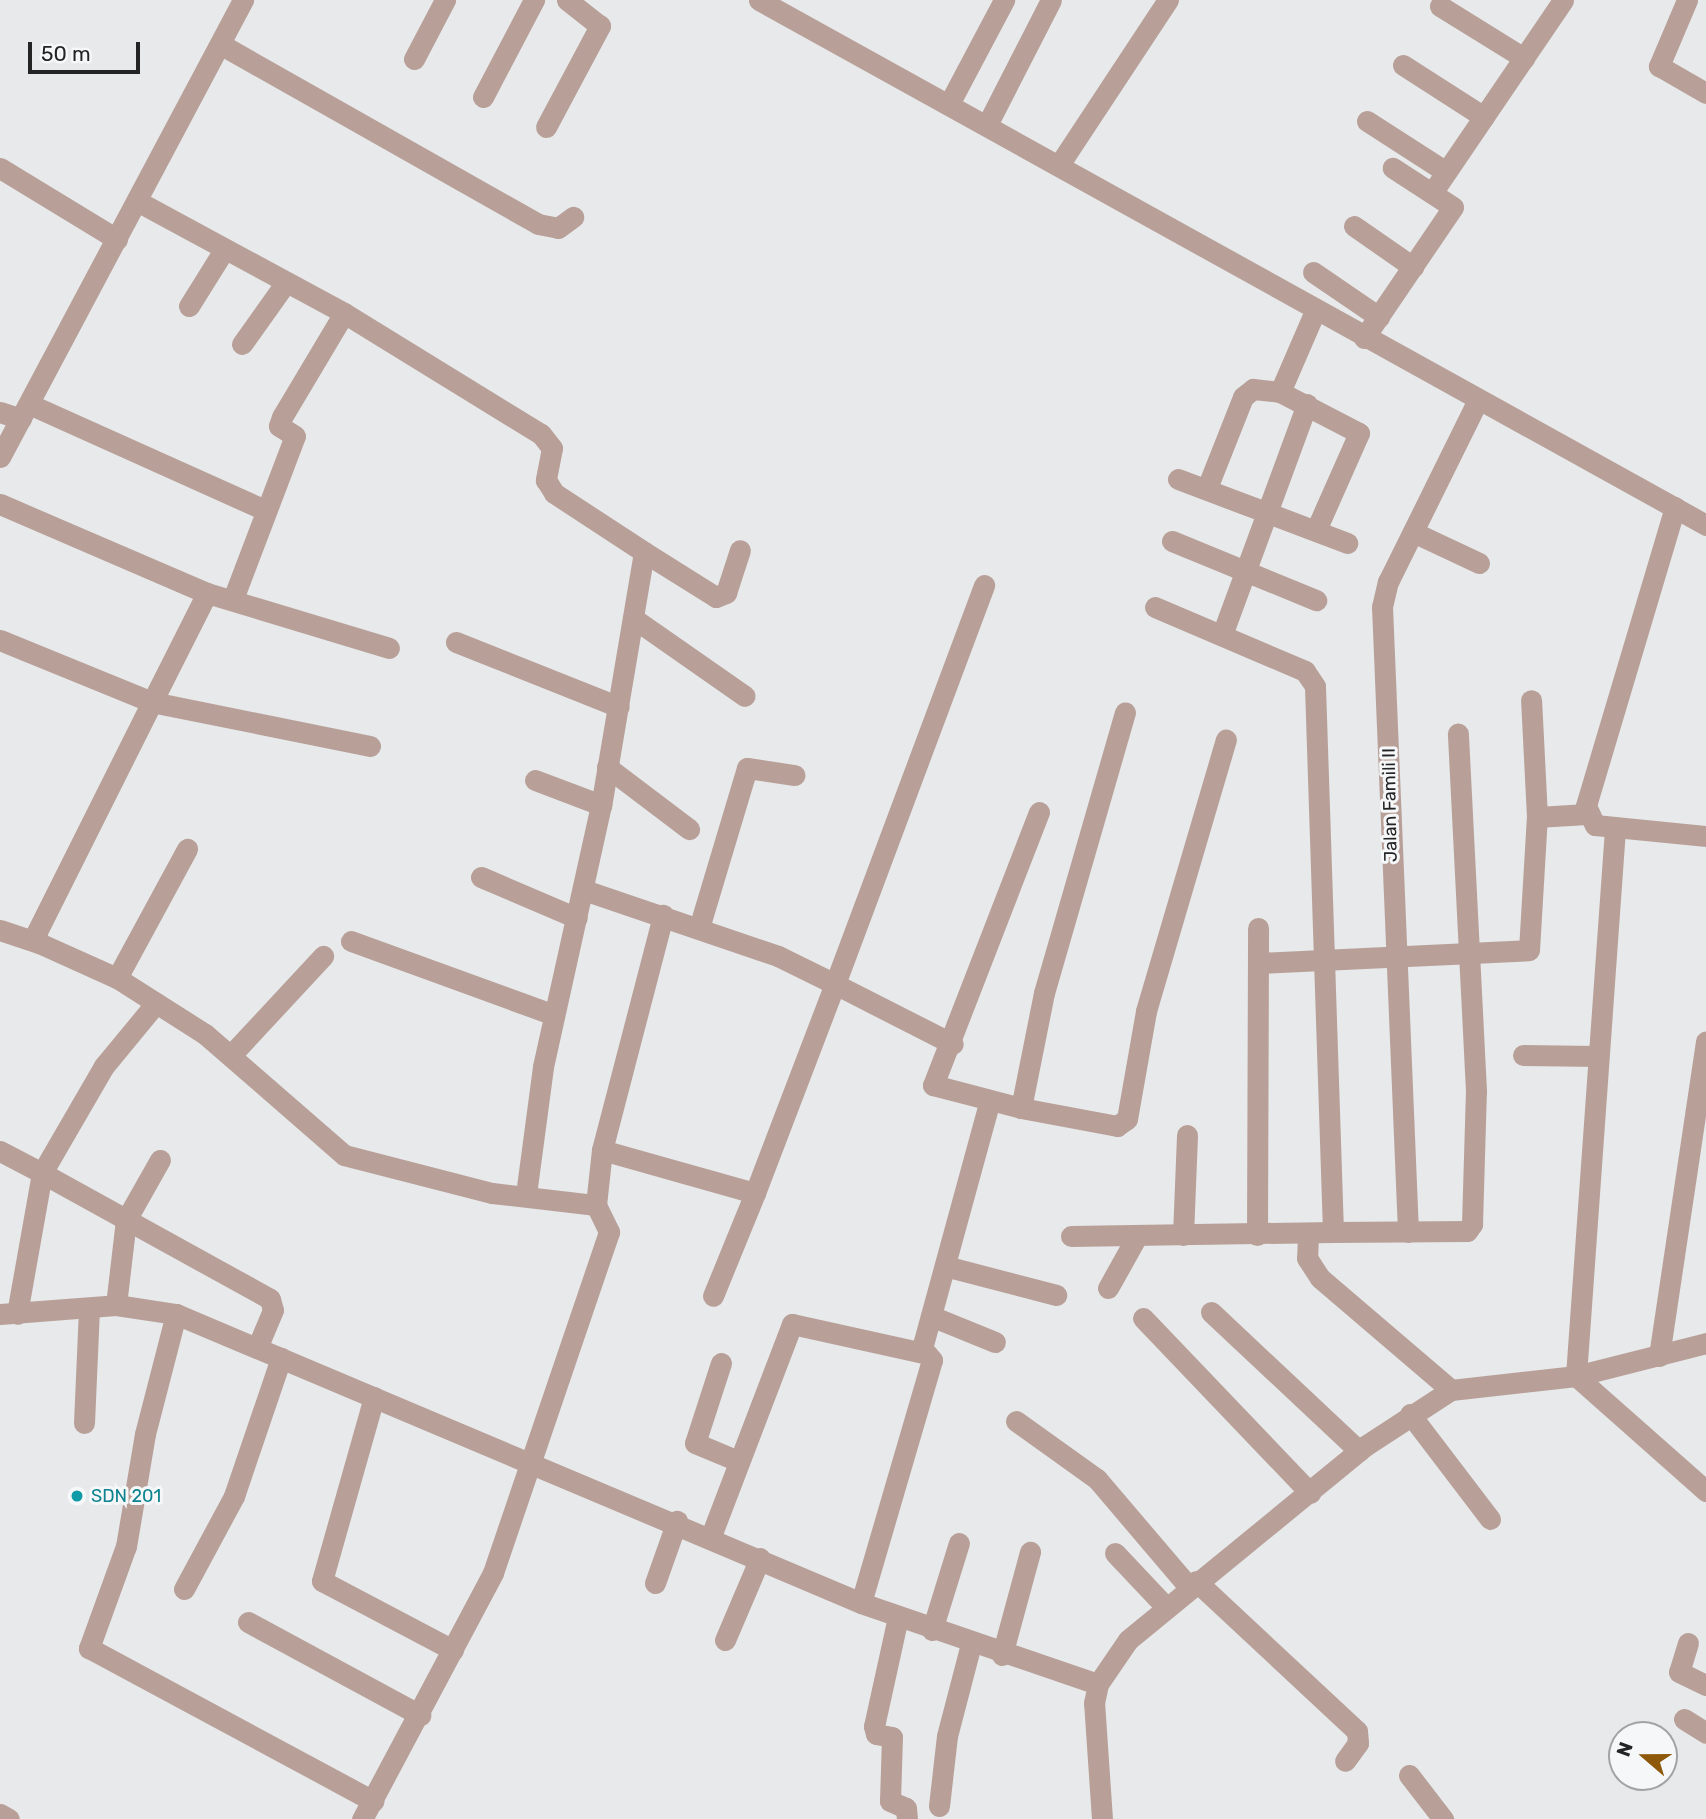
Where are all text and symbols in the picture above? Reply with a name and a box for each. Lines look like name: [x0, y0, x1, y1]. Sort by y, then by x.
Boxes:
scale bar: [32, 28, 144, 72]
text: 50 m: [41, 41, 91, 66]
street label: Jalan Famili II: [1378, 748, 1402, 862]
place label: SDN 201: [91, 1485, 161, 1507]
marker: SDN 201: [69, 1488, 85, 1504]
north arrow: [1608, 1721, 1678, 1791]
text: N: [1612, 1739, 1638, 1760]

